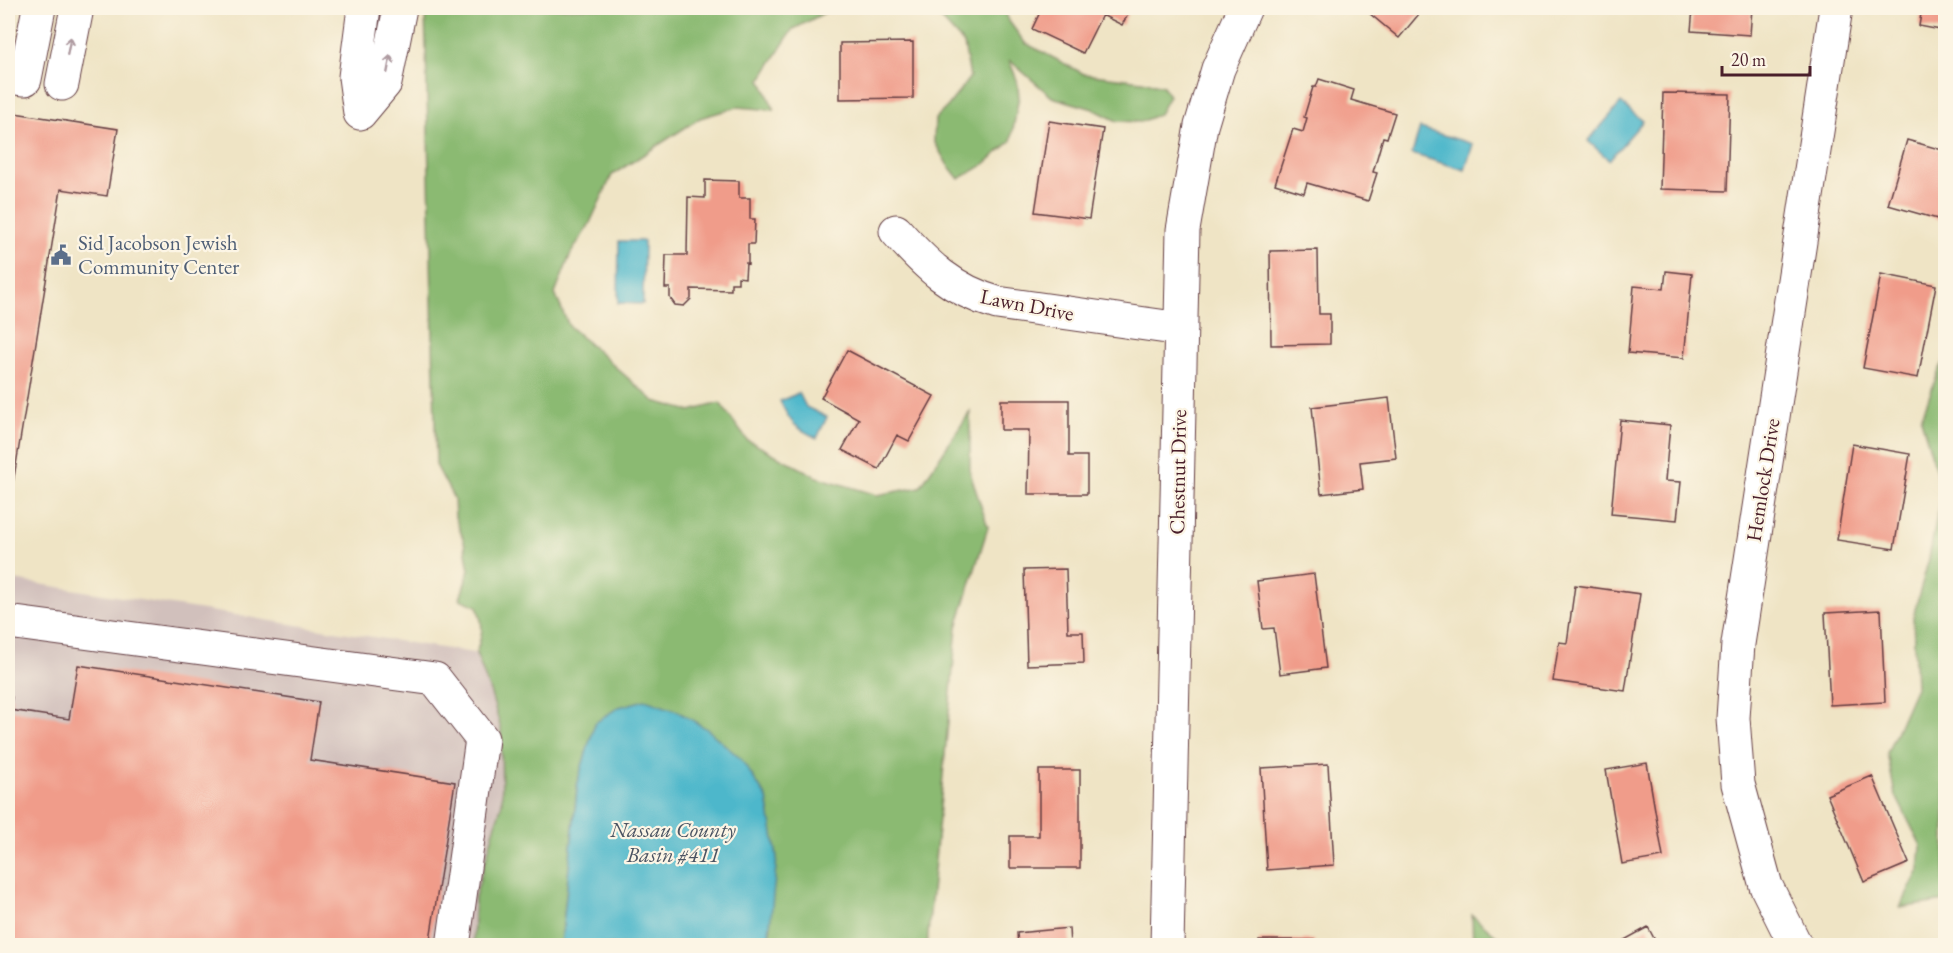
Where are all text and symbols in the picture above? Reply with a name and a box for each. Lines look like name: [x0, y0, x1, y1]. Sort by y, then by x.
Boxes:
one-way arrow: [64, 36, 75, 56]
scale bar: [1722, 39, 1810, 77]
text: 20 m: [1731, 48, 1766, 71]
one-way arrow: [384, 55, 395, 75]
place label: Sid Jacobson Jewish Community Center: [78, 229, 239, 280]
public building icon: Sid Jacobson Jewish Community Center: [49, 243, 73, 267]
street label: Lawn Drive: [978, 282, 1076, 327]
street label: Chestnut Drive: [1163, 409, 1192, 535]
street label: Hemlock Drive: [1739, 416, 1786, 543]
water label: Nassau County Basin #411: [609, 815, 736, 869]

